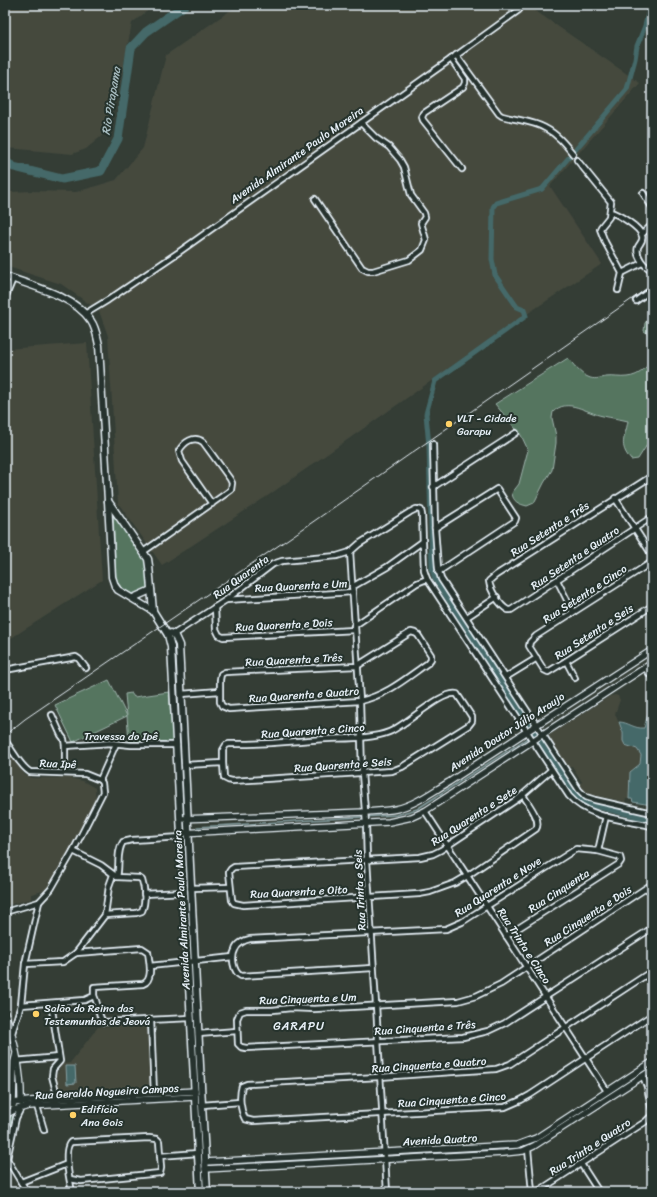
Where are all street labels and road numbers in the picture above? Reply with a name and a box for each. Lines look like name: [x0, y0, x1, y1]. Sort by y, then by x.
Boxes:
street label: Avenida Almirante Paulo Moreira: [225, 101, 368, 209]
street label: Rua Setenta e Três: [507, 496, 594, 562]
street label: Rua Setenta e Quatro: [527, 521, 624, 595]
street label: Rua Quarenta: [209, 550, 273, 604]
street label: Rua Setenta e Cinco: [539, 559, 631, 629]
street label: Rua Quarenta e Um: [254, 574, 348, 598]
street label: Rua Setenta e Seis: [551, 599, 638, 665]
street label: Rua Quarenta e Dois: [235, 613, 334, 637]
street label: Rua Quarenta e Três: [245, 648, 344, 672]
street label: Rua Quarenta e Quatro: [248, 682, 360, 708]
street label: Avenida Doutor Júlio Araujo: [444, 687, 569, 777]
street label: Rua Quarenta e Cinco: [261, 718, 366, 744]
street label: Travessa do Ipê: [84, 727, 158, 746]
street label: Rua Quarenta e Seis: [294, 752, 393, 778]
street label: Rua Ipê: [39, 754, 77, 774]
street label: Rua Quarenta e Sete: [427, 781, 522, 851]
street label: Avenida Almirante Paulo Moreira: [168, 829, 196, 991]
street label: Rua Trinta e Seis: [348, 848, 372, 931]
street label: Rua Quarenta e Nove: [451, 851, 546, 922]
street label: Rua Cinquenta: [524, 864, 594, 918]
street label: Rua Quarenta e Oito: [250, 880, 349, 904]
street label: Rua Cinquenta e Dois: [540, 880, 637, 952]
street label: Rua Trinta e Cinco: [492, 904, 556, 988]
street label: Rua Cinquenta e Um: [259, 988, 357, 1010]
street label: Rua Cinquenta e Três: [374, 1015, 477, 1041]
street label: Rua Cinquenta e Quatro: [371, 1051, 487, 1078]
street label: Rua Geraldo Nogueira Campos: [35, 1079, 180, 1105]
street label: Rua Cinquenta e Cinco: [397, 1087, 507, 1113]
street label: Rua Trinta e Quatro: [545, 1113, 635, 1181]
street label: Avenida Quatro: [401, 1129, 478, 1151]

